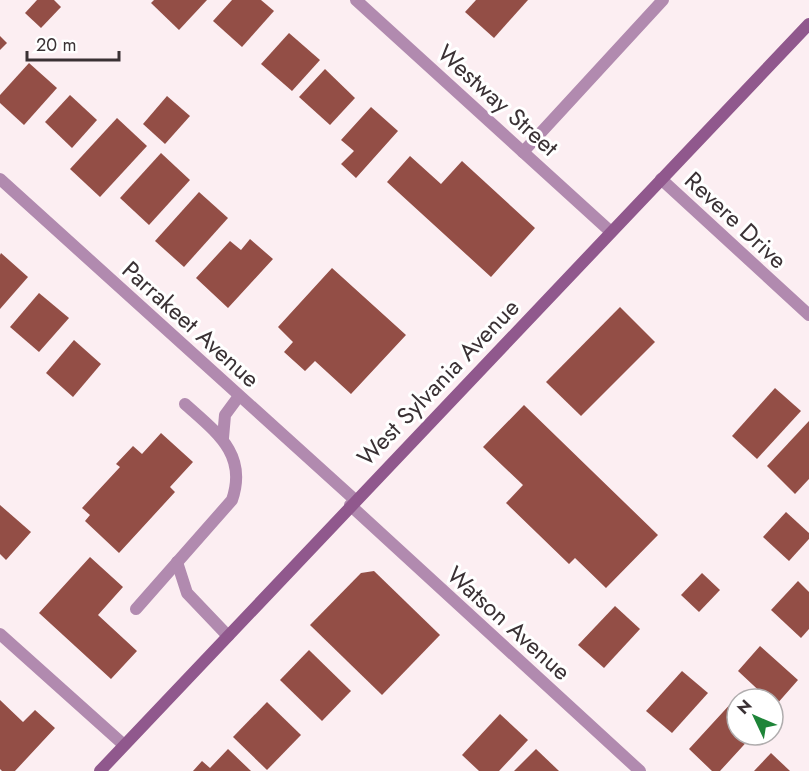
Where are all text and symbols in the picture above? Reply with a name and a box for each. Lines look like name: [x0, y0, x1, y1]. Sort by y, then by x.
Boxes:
scale bar: [27, 24, 118, 62]
text: 20 m: [36, 32, 76, 58]
street label: Westway Street: [430, 36, 567, 164]
street label: Revere Drive: [677, 163, 795, 277]
street label: Parrakeet Avenue: [114, 253, 268, 395]
street label: West Sylvania Avenue: [349, 291, 527, 473]
street label: Watson Avenue: [439, 558, 579, 688]
north arrow: [725, 687, 785, 747]
text: N: [732, 694, 757, 719]

